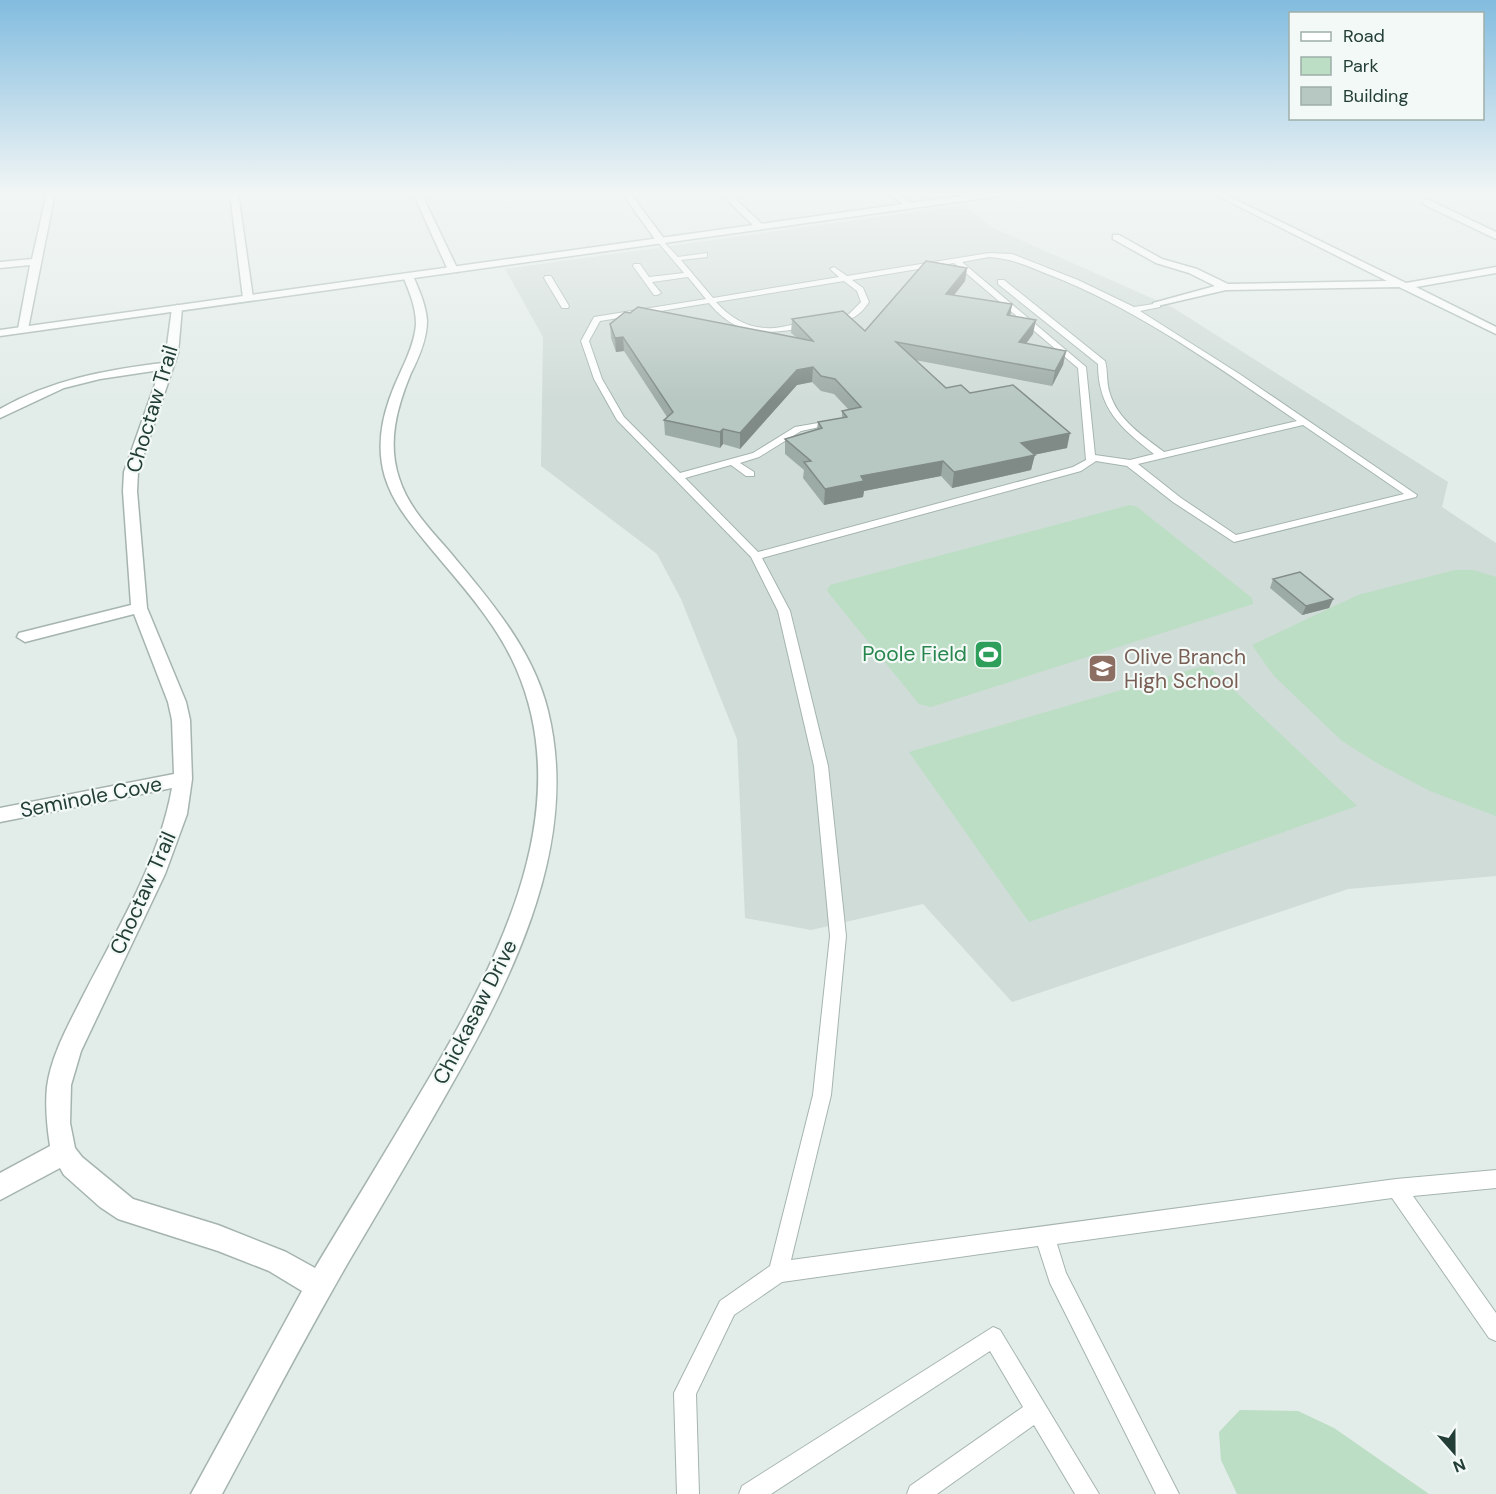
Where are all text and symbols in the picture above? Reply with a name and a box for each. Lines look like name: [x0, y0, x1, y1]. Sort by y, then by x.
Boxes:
legend: [1289, 12, 1484, 120]
text: Road: [1343, 24, 1385, 48]
text: Park: [1343, 54, 1379, 78]
text: Building: [1343, 84, 1408, 108]
street label: Choctaw Trail: [119, 342, 185, 476]
sports icon: Poole Field: [972, 638, 1004, 670]
place label: Poole Field: [862, 640, 967, 668]
place label: Olive Branch High School: [1124, 643, 1246, 695]
school or university icon: Olive Branch High School: [1087, 653, 1119, 685]
street label: Seminole Cove: [18, 770, 164, 824]
street label: Choctaw Trail: [103, 827, 183, 959]
street label: Chickasaw Drive: [426, 935, 524, 1089]
north arrow: [1424, 1422, 1484, 1482]
text: N: [1450, 1454, 1468, 1477]

